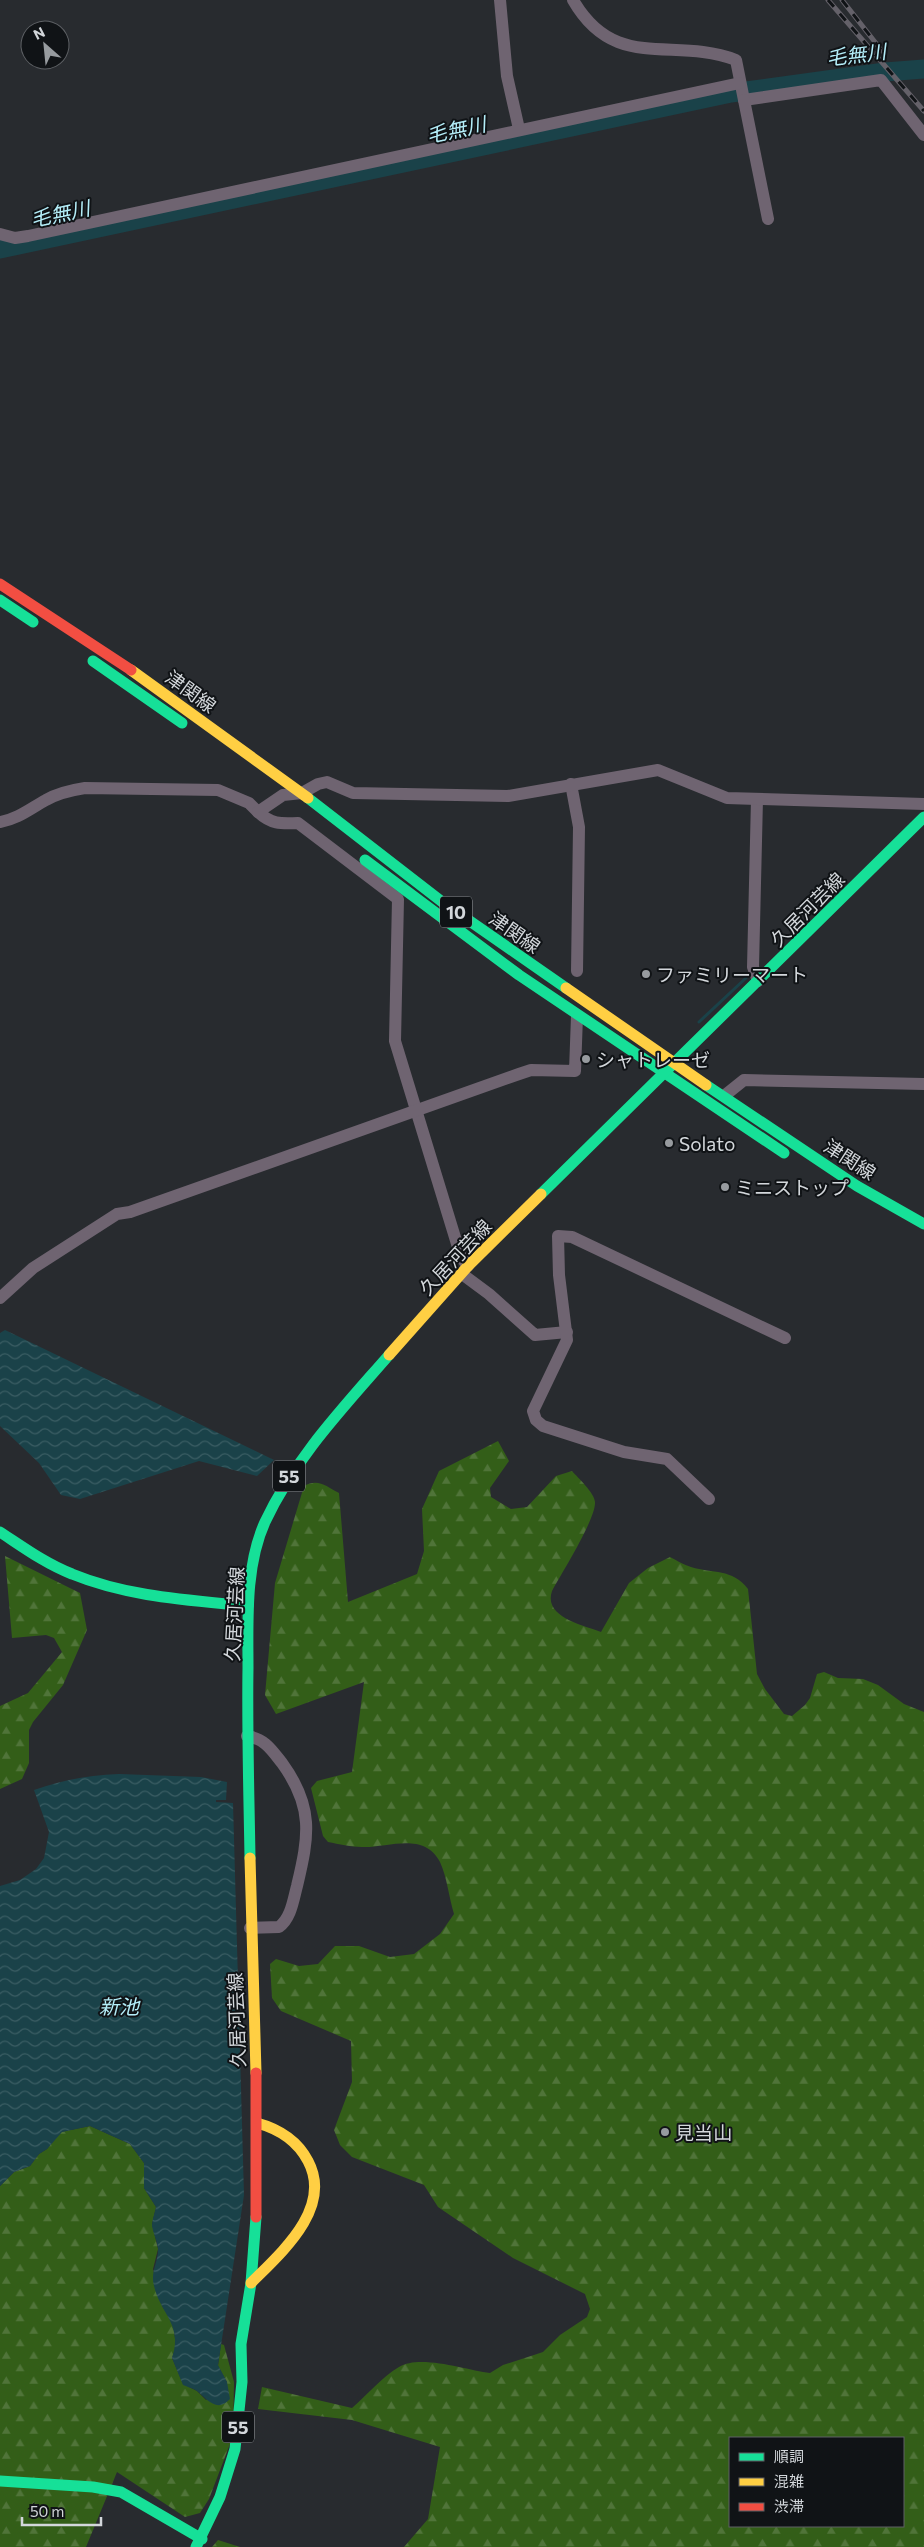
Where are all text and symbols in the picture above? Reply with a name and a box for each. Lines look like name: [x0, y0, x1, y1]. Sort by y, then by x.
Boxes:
north arrow: [20, 20, 70, 70]
text: N: [30, 23, 47, 43]
water label: 毛無川: [825, 38, 889, 70]
water label: 毛無川: [424, 111, 490, 147]
water label: 毛無川: [28, 195, 94, 231]
street label: 津関線: [161, 665, 221, 717]
street label: 久居河芸線: [765, 867, 849, 951]
road number: 10: [440, 896, 472, 928]
street label: 津関線: [485, 906, 545, 958]
place label: ファミリーマート: [656, 963, 808, 986]
marker: ファミリーマート: [640, 968, 652, 980]
place label: シャトレーゼ: [596, 1048, 710, 1071]
marker: シャトレーゼ: [580, 1053, 592, 1065]
place label: Solato: [679, 1132, 735, 1155]
street label: 津関線: [820, 1134, 880, 1184]
marker: Solato: [663, 1137, 675, 1149]
place label: ミニストップ: [735, 1176, 849, 1199]
marker: ミニストップ: [719, 1181, 731, 1193]
street label: 久居河芸線: [414, 1214, 496, 1300]
road number: 55: [273, 1460, 305, 1492]
street label: 久居河芸線: [220, 1566, 248, 1662]
street label: 久居河芸線: [223, 1972, 249, 2068]
water label: 新池: [99, 1994, 141, 2018]
place label: 見当山: [675, 2121, 732, 2144]
marker: 見当山: [659, 2126, 671, 2138]
road number: 55: [222, 2412, 254, 2442]
legend: [729, 2437, 904, 2527]
text: 順調: [774, 2447, 804, 2465]
text: 混雑: [774, 2472, 804, 2490]
scale bar: [22, 2494, 101, 2526]
text: 渋滞: [774, 2497, 804, 2515]
text: 50 m: [30, 2502, 64, 2520]

